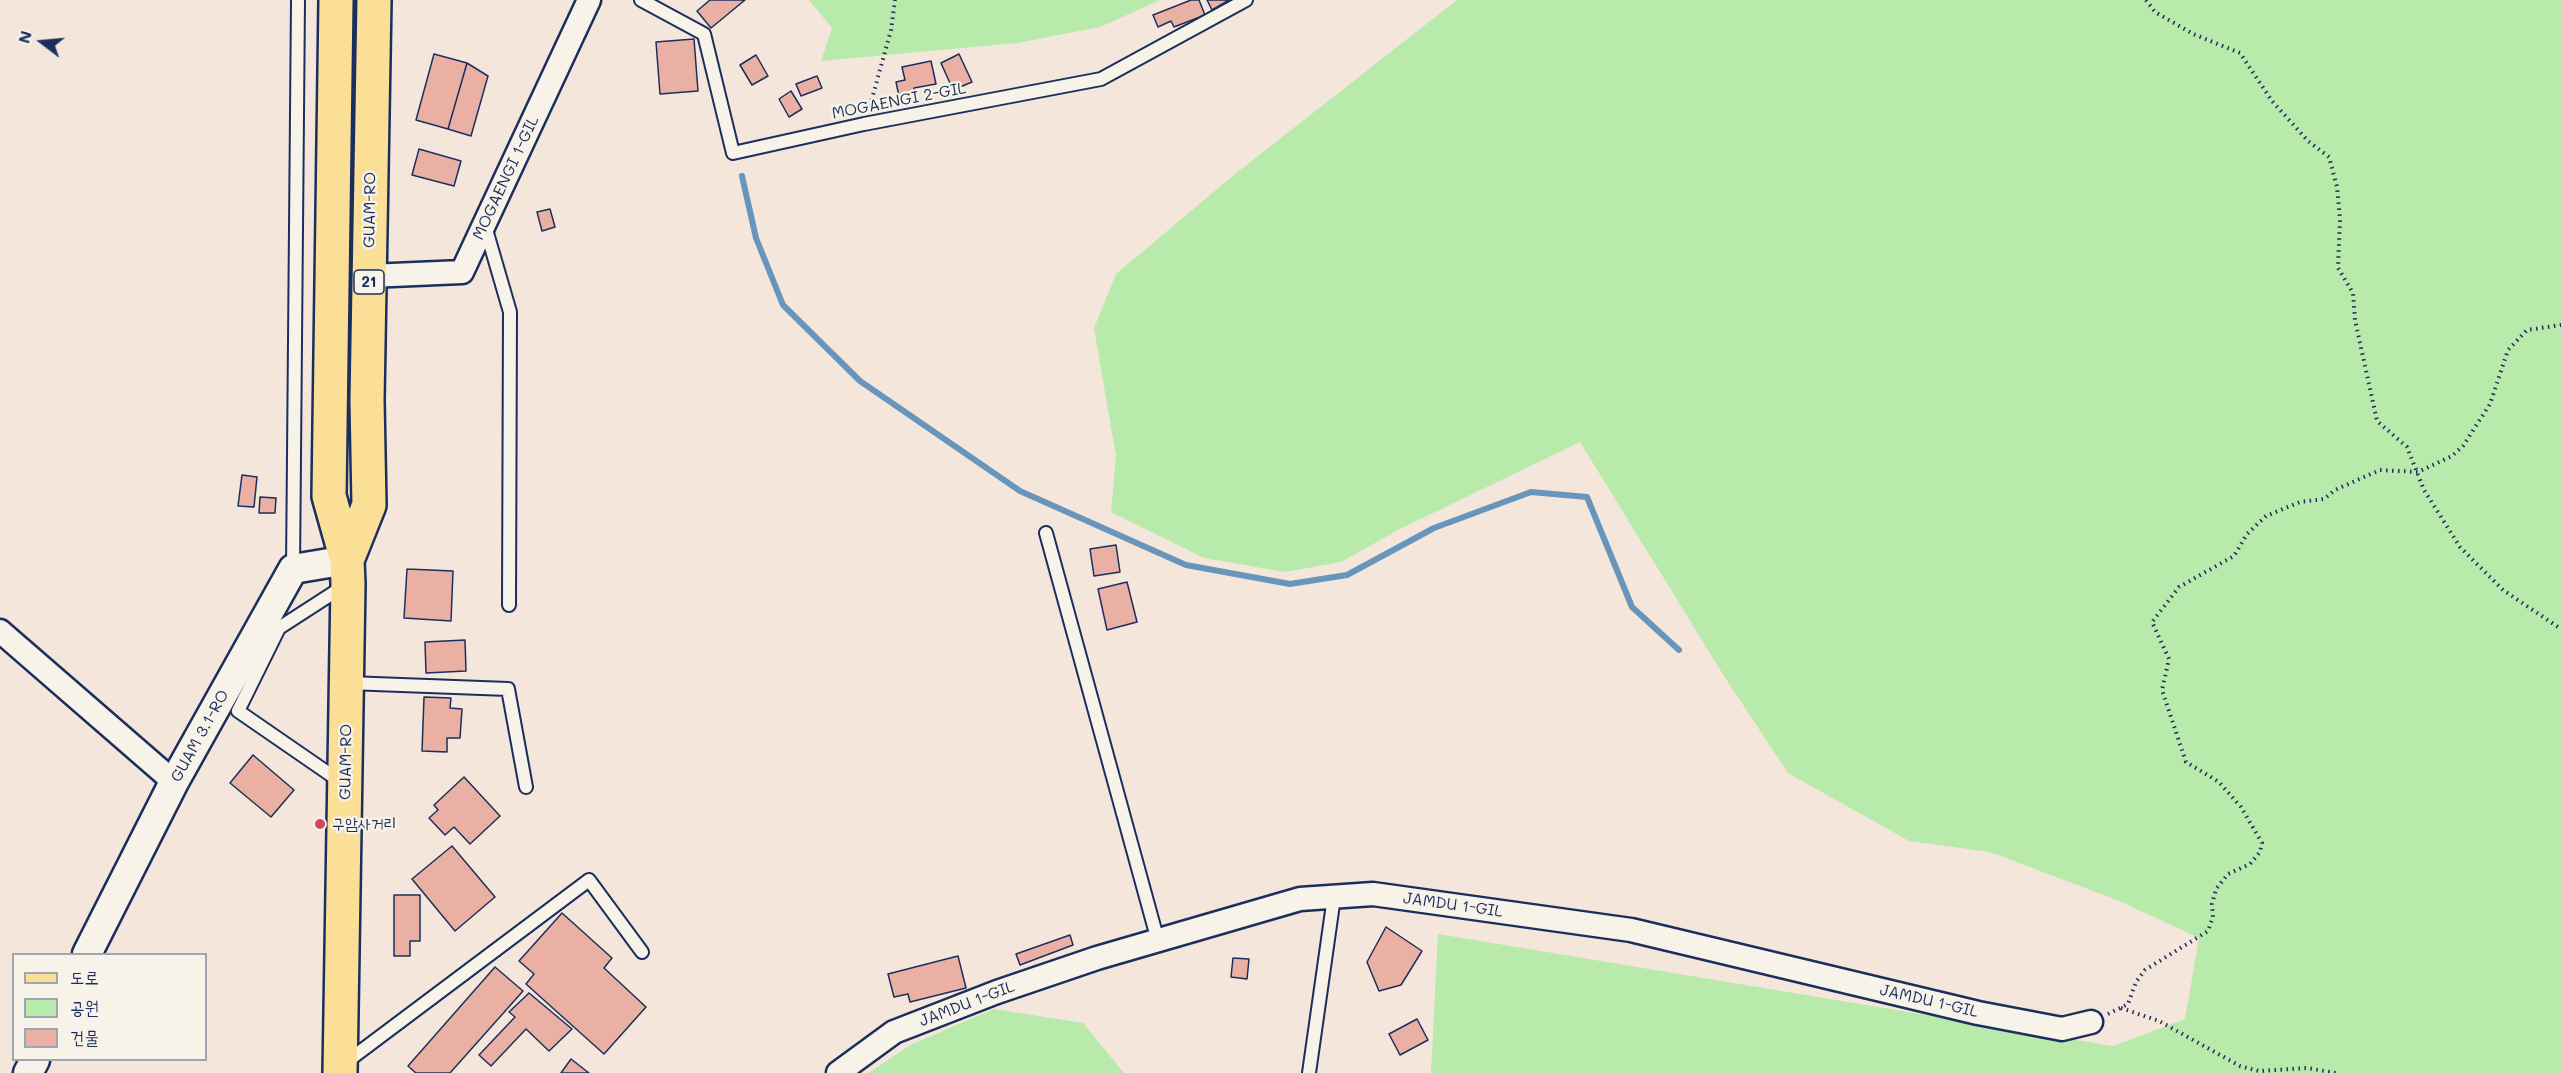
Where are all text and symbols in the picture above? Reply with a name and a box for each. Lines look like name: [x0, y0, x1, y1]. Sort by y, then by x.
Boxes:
north arrow: [12, 12, 72, 72]
text: N: [12, 28, 36, 46]
street label: MOGAENGI 2-GIL: [830, 79, 968, 123]
street label: MOGAENGI 1-GIL: [469, 113, 543, 243]
street label: GUAM-RO: [360, 172, 380, 248]
road number: 21: [354, 270, 384, 294]
street label: GUAM 3.1-RO: [167, 687, 233, 785]
street label: GUAM-RO: [336, 724, 356, 800]
place label: 구암사거리: [332, 814, 396, 834]
marker: 구암사거리: [313, 817, 327, 831]
street label: JAMDU 1-GIL: [1402, 888, 1504, 922]
legend: [12, 953, 207, 1061]
text: 도로: [70, 965, 99, 989]
street label: JAMDU 1-GIL: [917, 977, 1017, 1031]
street label: JAMDU 1-GIL: [1878, 980, 1980, 1022]
text: 공원: [70, 995, 99, 1019]
text: 건물: [70, 1025, 99, 1049]

